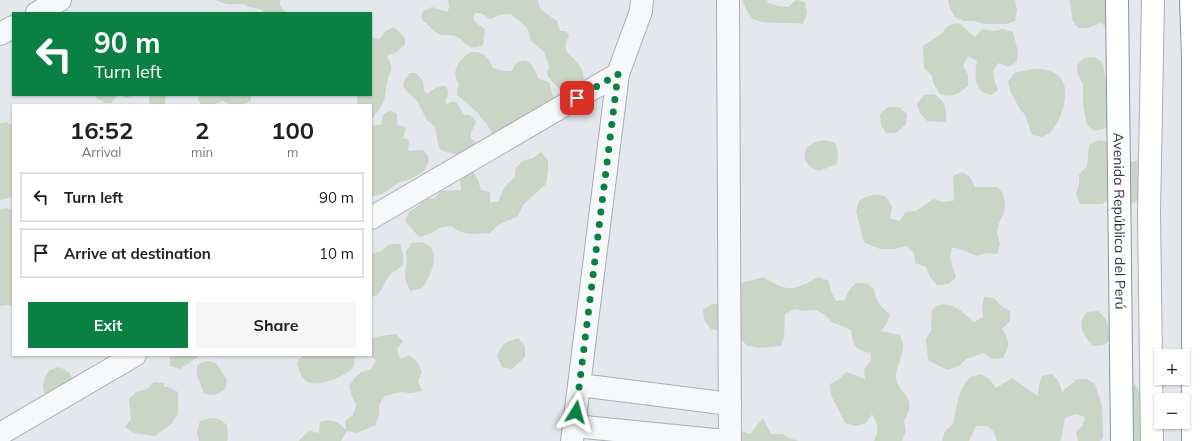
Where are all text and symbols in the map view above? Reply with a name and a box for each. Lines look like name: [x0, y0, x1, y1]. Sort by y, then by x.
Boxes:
text: 90 m: [94, 25, 160, 60]
icon: left: [28, 28, 80, 80]
text: Turn left: [94, 60, 162, 83]
pin: [560, 81, 594, 115]
icon: arrive: [566, 87, 588, 109]
text: 16:52: [70, 115, 133, 145]
text: 2: [195, 115, 209, 145]
text: 100: [271, 115, 314, 145]
street label: Avenida República del Perú: [1110, 132, 1130, 310]
text: Arrival: [82, 144, 121, 160]
text: min: [191, 144, 213, 160]
text: m: [287, 144, 298, 160]
icon: left: [30, 186, 52, 208]
text: Turn left: [64, 188, 123, 207]
text: 90 m: [319, 188, 354, 207]
icon: arrive: [30, 242, 52, 264]
text: Arrive at destination: [64, 244, 211, 263]
text: 10 m: [319, 244, 354, 263]
button: Exit: [28, 302, 188, 348]
button: Share: [196, 302, 356, 348]
map controls: [1154, 349, 1190, 429]
button: +: [1154, 349, 1190, 385]
position arrow: [555, 391, 597, 433]
button: −: [1154, 393, 1190, 429]

